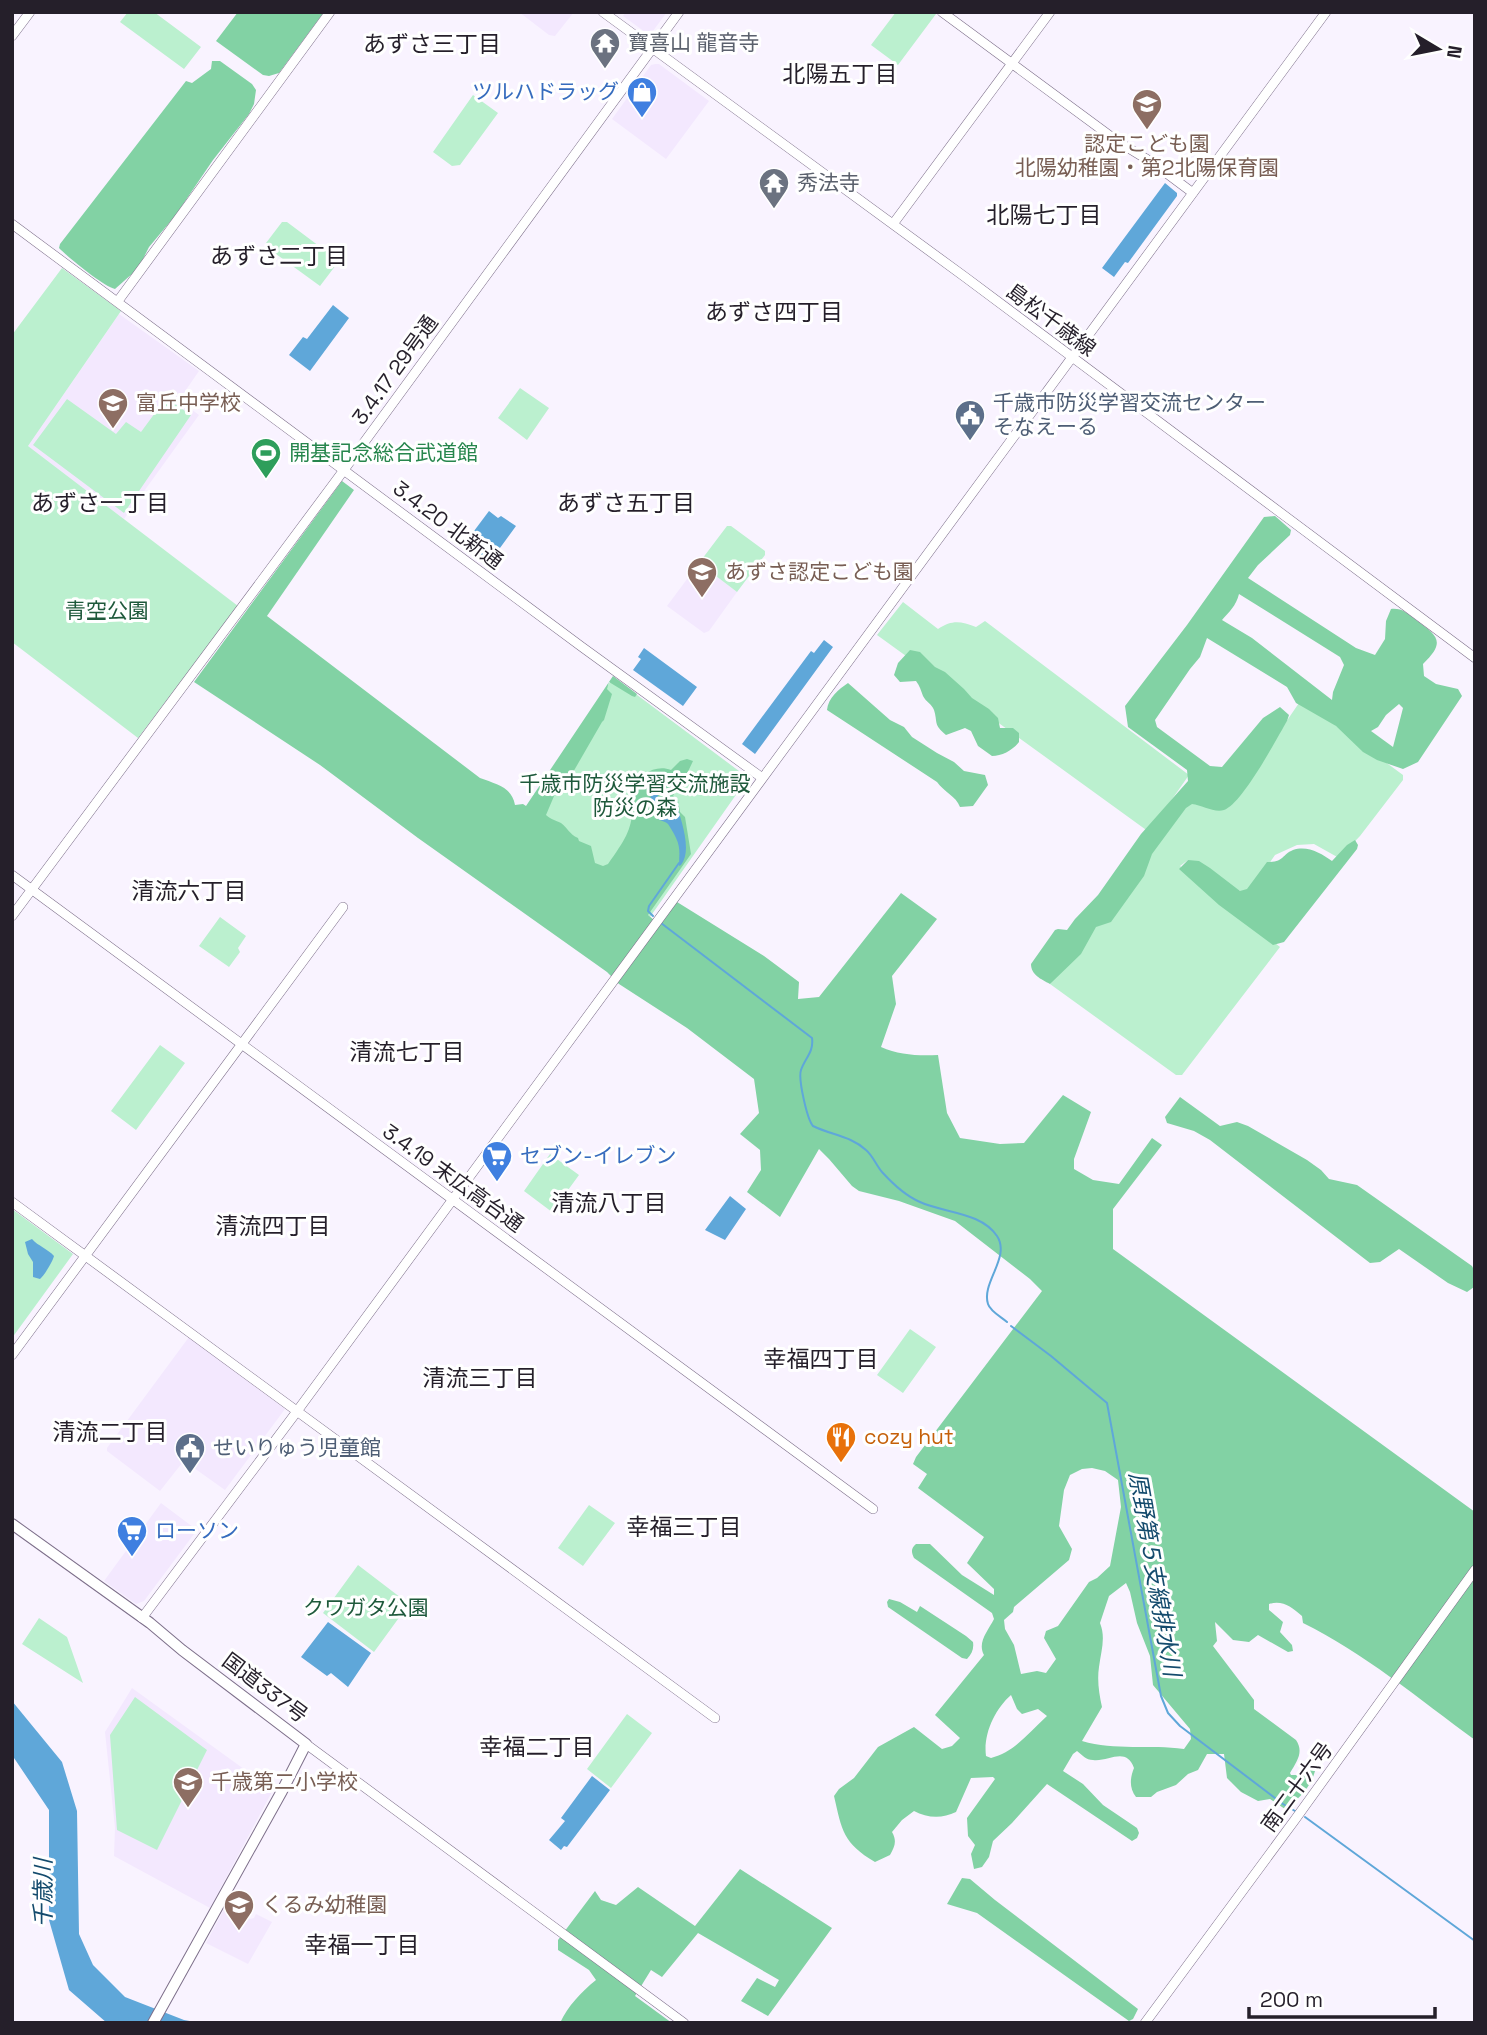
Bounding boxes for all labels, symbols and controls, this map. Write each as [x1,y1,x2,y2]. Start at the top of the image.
north arrow [1403,14,1473,84]
temple icon: 寶喜山 龍音寺 [588,26,622,70]
district label: あずさ三丁目 [363,29,501,59]
place label: 寶喜山 龍音寺 [628,29,759,56]
text: N [1441,43,1468,60]
district label: 北陽五丁目 [783,59,898,89]
shop icon: ツルハドラッグ [625,75,659,119]
place label: ツルハドラッグ [472,78,619,105]
school or university icon: 認定こども園 北陽幼稚園・第2北陽保育園 [1130,87,1164,131]
place label: 認定こども園 北陽幼稚園・第2北陽保育園 [1015,130,1279,181]
temple icon: 秀法寺 [757,166,791,210]
place label: 秀法寺 [797,169,860,196]
district label: 北陽七丁目 [987,200,1102,230]
district label: あずさ二丁目 [210,241,348,271]
street label: 島松千歳線 [1001,277,1101,362]
district label: あずさ四丁目 [705,297,843,327]
street label: 3.4.17 29号通 [346,310,443,430]
school or university icon: 富丘中学校 [96,386,130,430]
place label: 富丘中学校 [136,389,241,416]
place label: 千歳市防災学習交流センター そなえーる [993,389,1266,440]
public building icon: 千歳市防災学習交流センター そなえーる [953,398,987,442]
sports icon: 開基記念総合武道館 [249,436,283,480]
place label: 開基記念総合武道館 [289,439,478,466]
street label: 3.4.20 北新通 [388,474,509,575]
district label: あずさ一丁目 [31,488,169,518]
district label: あずさ五丁目 [557,488,695,518]
school or university icon: あずさ認定こども園 [685,555,719,599]
place label: あずさ認定こども園 [725,558,914,585]
park label: 青空公園 [65,597,149,624]
park label: 千歳市防災学習交流施設 防災の森 [520,770,751,821]
district label: 清流六丁目 [132,876,247,906]
district label: 清流七丁目 [350,1037,465,1067]
street label: 3.4.19 末広高台通 [378,1117,529,1238]
supermarket icon: セブン-イレブン [480,1139,514,1183]
place label: セブン-イレブン [520,1142,677,1169]
district label: 清流八丁目 [552,1188,667,1218]
district label: 清流四丁目 [216,1211,331,1241]
district label: 幸福四丁目 [764,1344,879,1374]
district label: 清流三丁目 [423,1363,538,1393]
district label: 清流二丁目 [53,1417,168,1447]
restaurant icon: cozy hut [824,1420,858,1464]
place label: cozy hut [864,1423,954,1450]
public building icon: せいりゅう児童館 [173,1431,207,1475]
place label: せいりゅう児童館 [213,1434,381,1461]
water label: 原野第５支線排水川 [1122,1469,1188,1681]
district label: 幸福三丁目 [627,1512,742,1542]
supermarket icon: ローソン [115,1514,149,1558]
place label: ローソン [155,1517,239,1544]
park label: クワガタ公園 [303,1594,429,1621]
street label: 国道337号 [217,1647,313,1729]
district label: 幸福二丁目 [480,1732,595,1762]
street label: 南二十六号 [1255,1736,1338,1837]
school or university icon: 千歳第二小学校 [171,1765,205,1809]
place label: 千歳第二小学校 [211,1768,358,1795]
water label: 千歳川 [28,1856,58,1928]
school or university icon: くるみ幼稚園 [222,1888,256,1932]
place label: くるみ幼稚園 [262,1891,388,1918]
district label: 幸福一丁目 [305,1930,420,1960]
scale bar [1249,1976,1434,2020]
text: 200 m [1260,1986,1323,2013]

